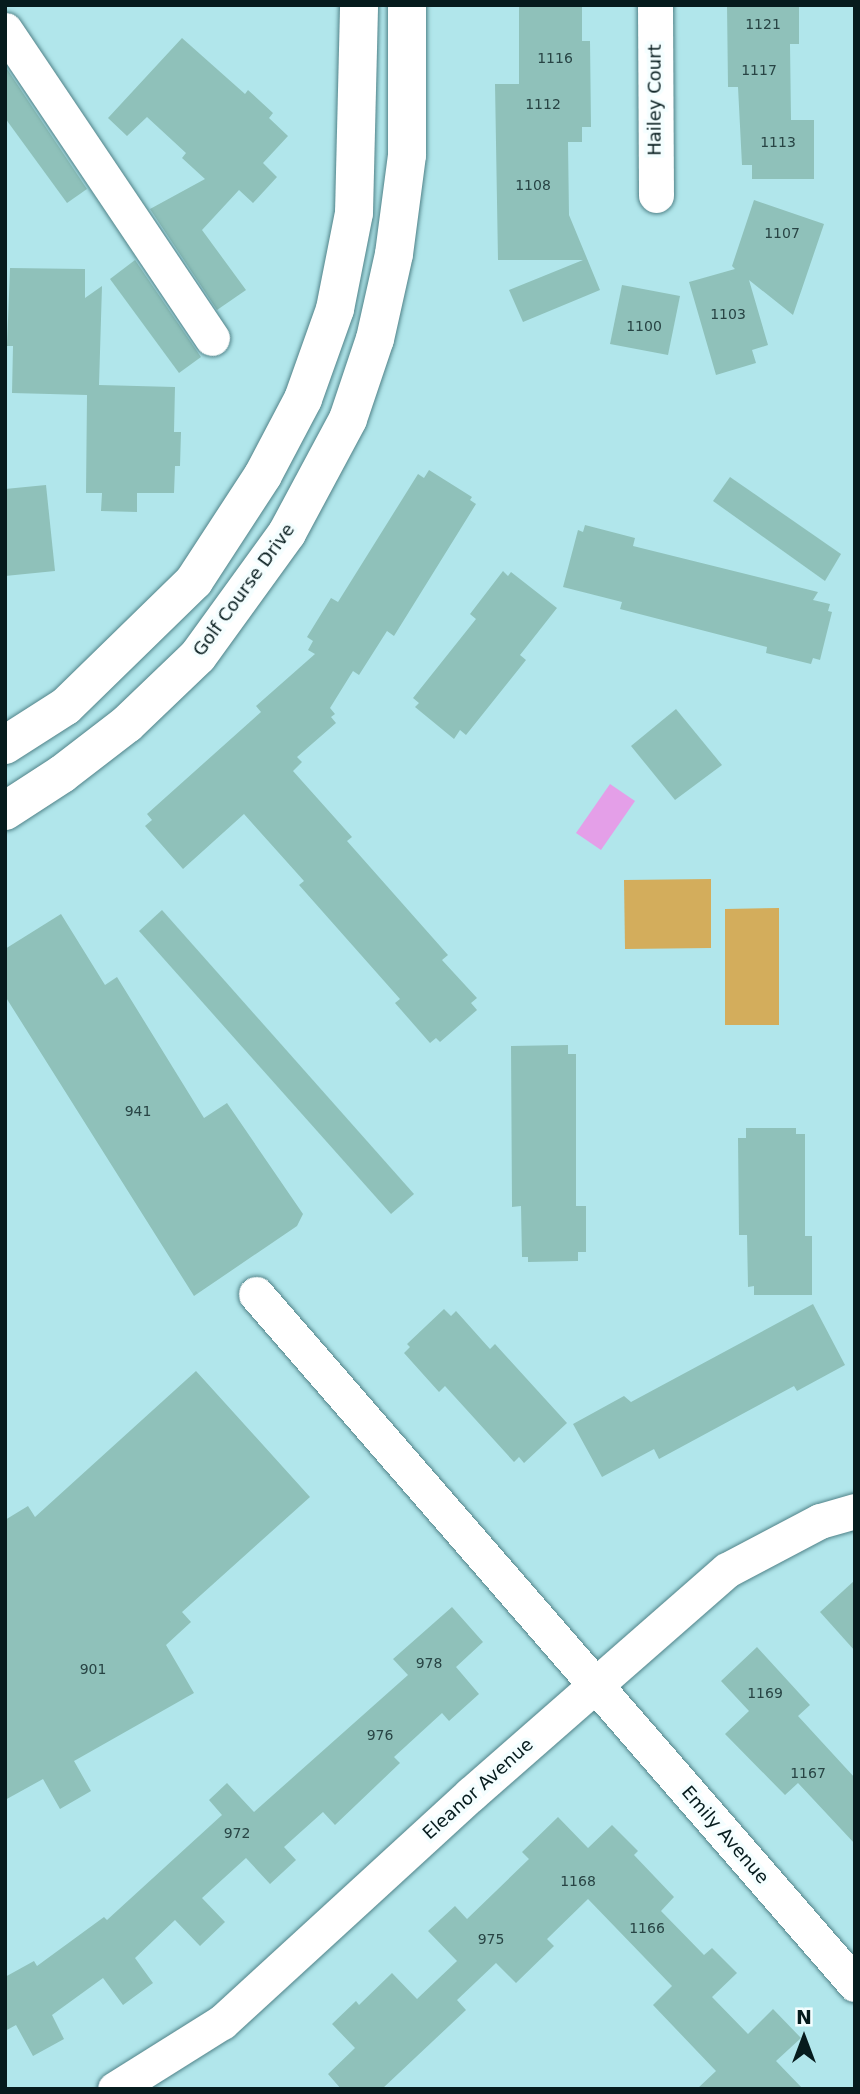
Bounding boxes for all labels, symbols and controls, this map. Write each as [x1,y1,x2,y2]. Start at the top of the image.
house number: 1121 [745,16,781,32]
street label: Hailey Court [644,44,666,156]
house number: 1116 [537,50,573,66]
house number: 1117 [741,62,777,78]
house number: 1112 [525,96,561,112]
house number: 1113 [760,134,796,150]
house number: 1108 [515,177,551,193]
house number: 1107 [764,225,800,241]
house number: 1103 [710,306,746,322]
house number: 1100 [626,318,662,334]
street label: Golf Course Drive [189,520,299,660]
house number: 941 [125,1103,151,1119]
house number: 978 [416,1655,442,1671]
house number: 901 [80,1661,106,1677]
house number: 1169 [747,1685,783,1701]
house number: 976 [367,1727,393,1743]
street label: Eleanor Avenue [418,1734,538,1844]
house number: 1167 [790,1765,826,1781]
street label: Emily Avenue [677,1782,773,1888]
house number: 972 [224,1825,250,1841]
house number: 1168 [560,1873,596,1889]
house number: 1166 [629,1920,665,1936]
house number: 975 [478,1931,504,1947]
north arrow [769,2003,839,2073]
text: N [796,2006,812,2028]

